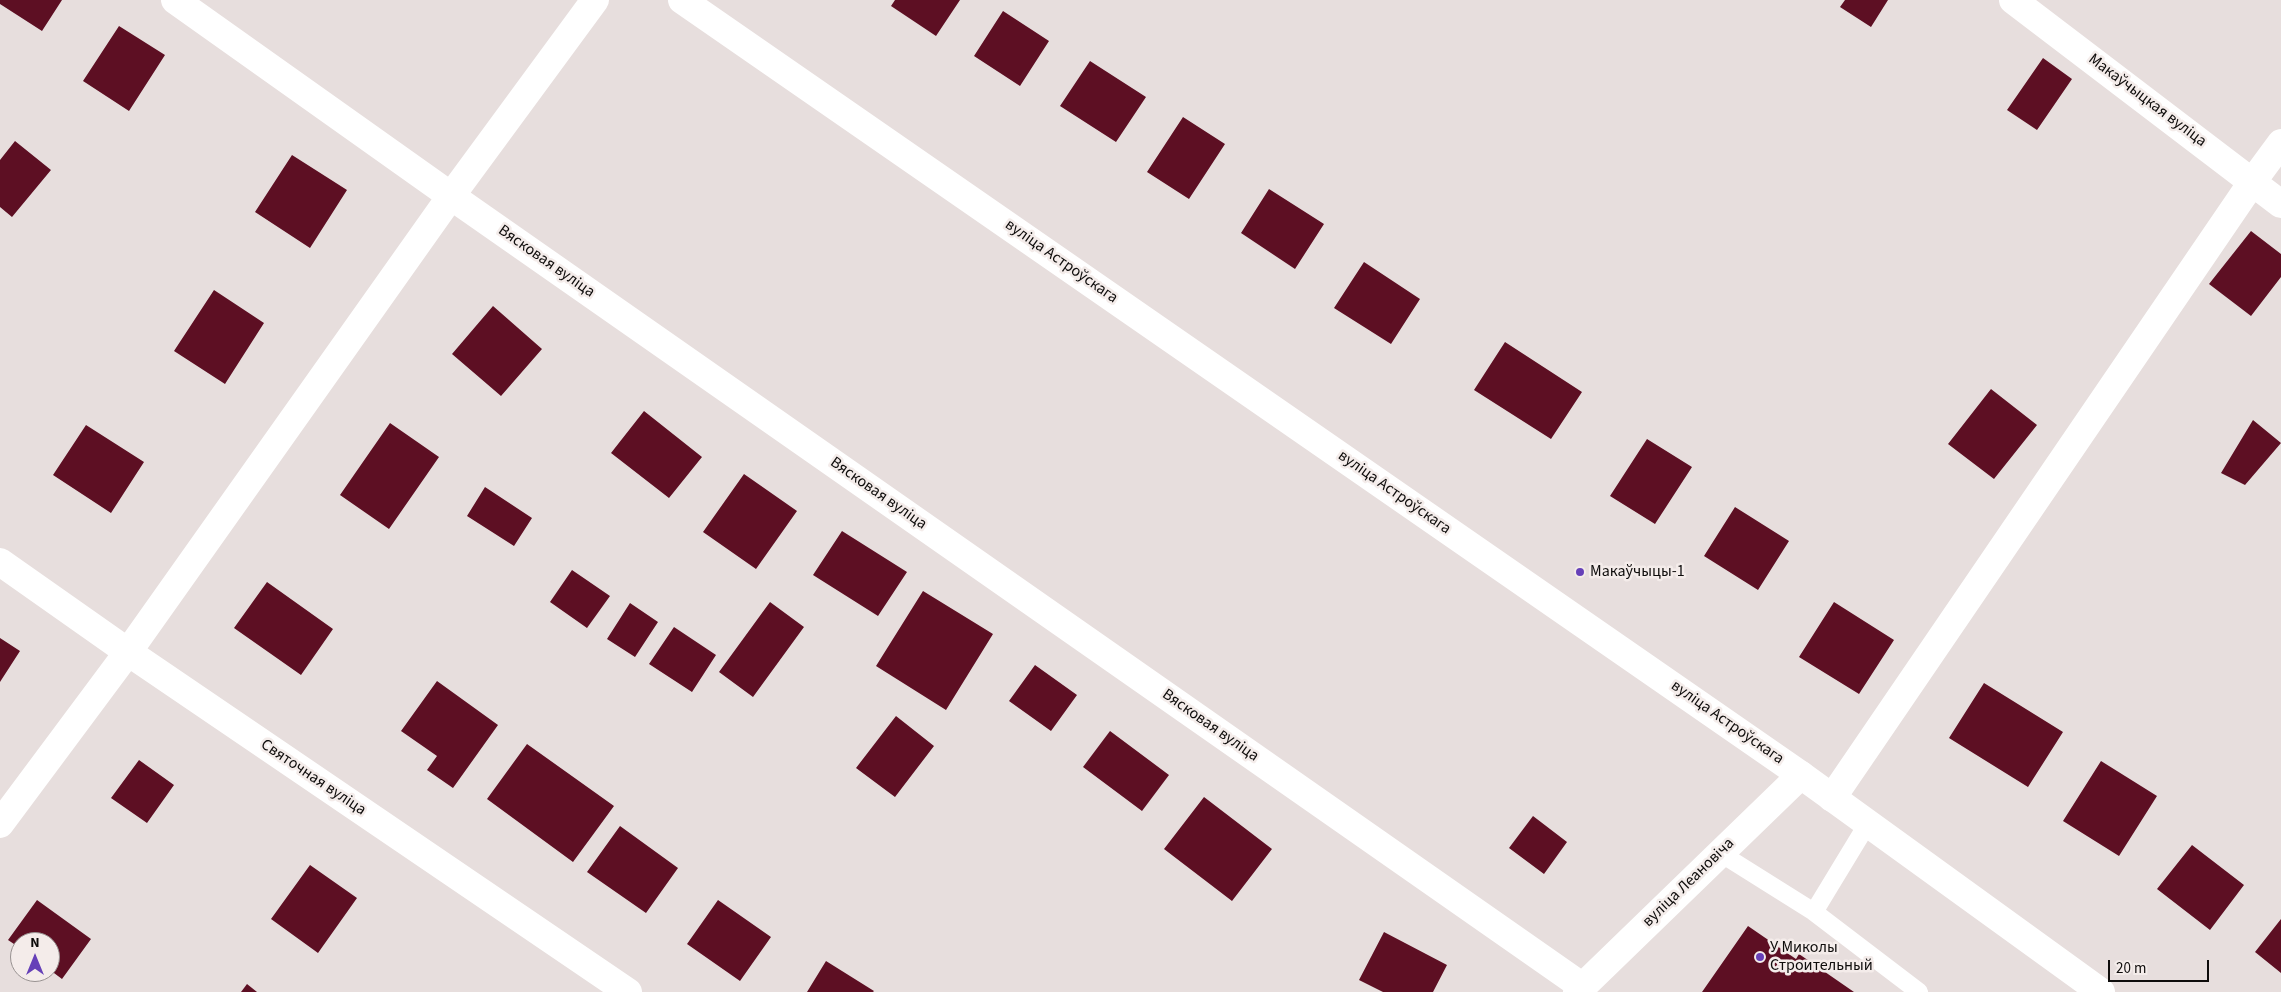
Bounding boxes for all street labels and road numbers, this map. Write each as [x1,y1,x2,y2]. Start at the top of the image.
street label: Макаўчыцкая вуліца [2084,50,2210,152]
street label: вуліца Астроўскага [1001,216,1121,308]
street label: Вясковая вуліца [494,222,598,302]
street label: вуліца Астроўскага [1334,447,1454,539]
street label: Вясковая вуліца [826,454,930,534]
street label: вуліца Астроўскага [1667,677,1787,769]
street label: Вясковая вуліца [1158,686,1262,766]
street label: Святочная вуліца [257,736,369,820]
street label: вуліца Леановіча [1639,834,1739,932]

